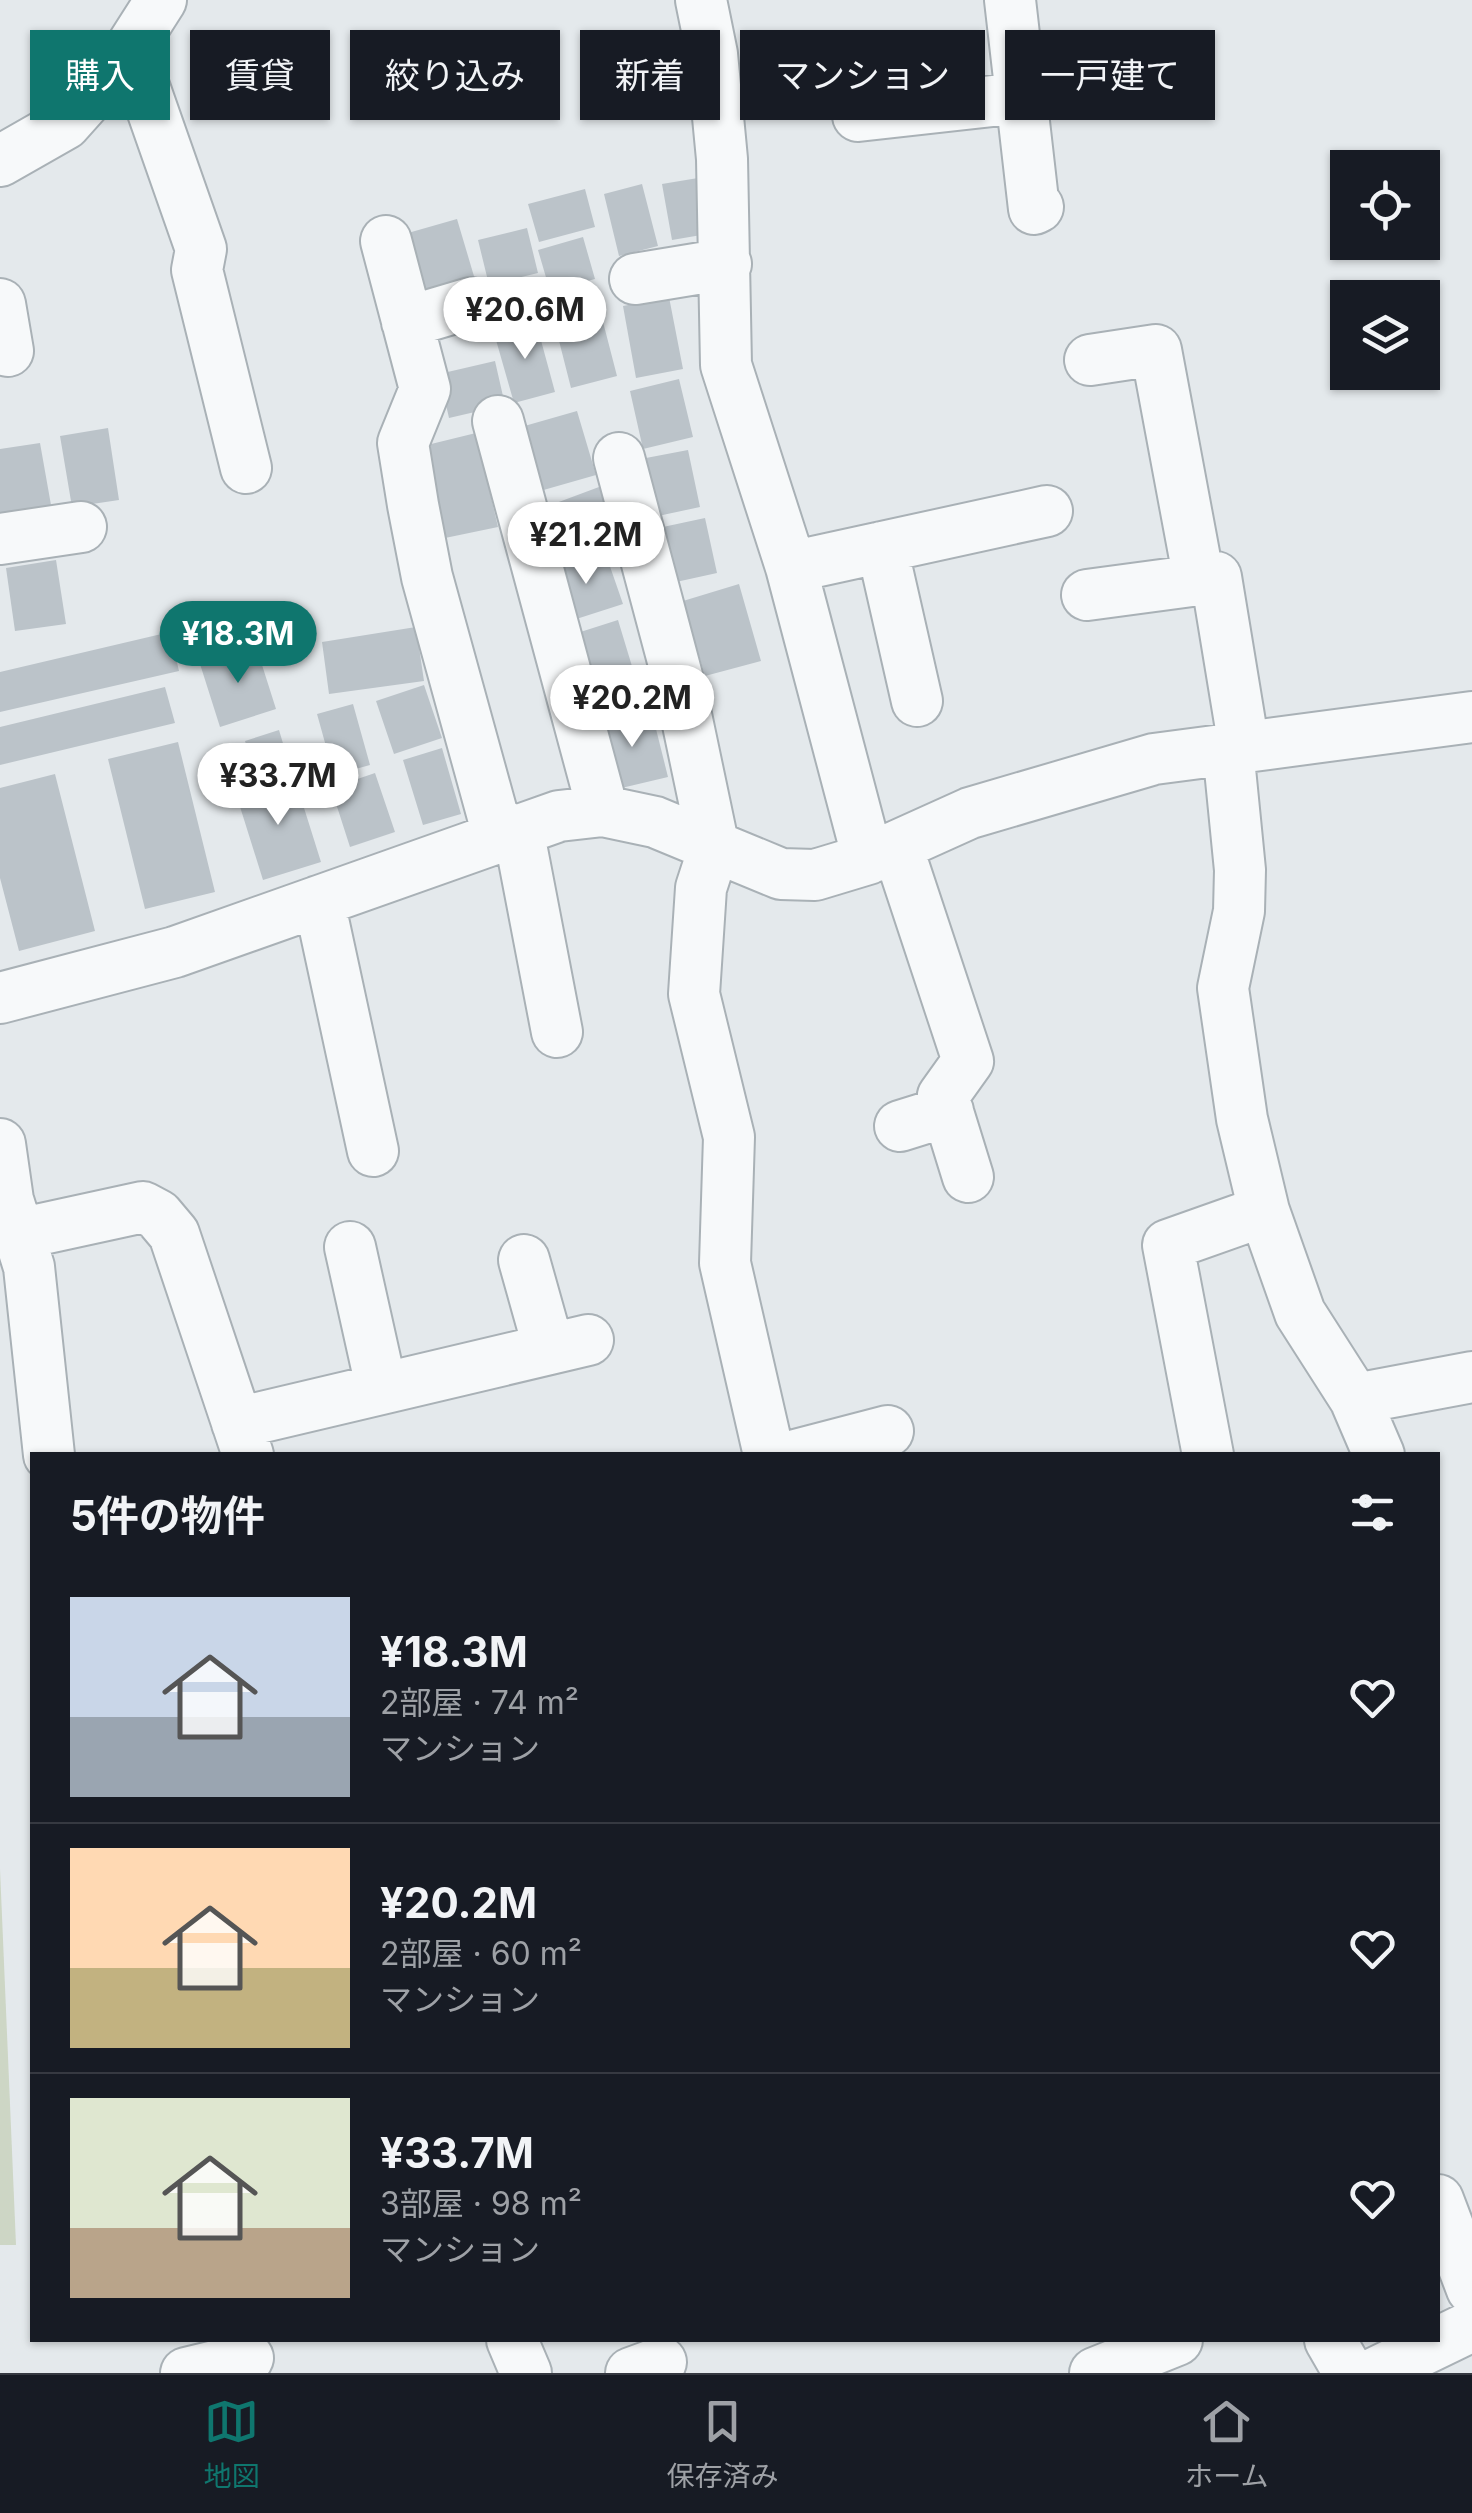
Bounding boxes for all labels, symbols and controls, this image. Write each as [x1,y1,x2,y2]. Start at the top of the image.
chip: 購入 [30,30,170,120]
chip: 賃貸 [190,30,330,120]
chip: 絞り込み [350,30,560,120]
chip: 新着 [580,30,720,120]
chip: マンション [740,30,985,120]
chip: 一戸建て [1005,30,1215,120]
map controls [1330,150,1440,390]
button: locate [1330,150,1440,260]
pin: ¥20.6M [444,277,606,362]
button: layers [1330,280,1440,390]
text: ¥20.6M [465,290,585,329]
pin: ¥21.2M [505,502,667,587]
text: ¥21.2M [530,515,642,554]
pin: ¥18.3M [157,601,319,686]
text: ¥18.3M [182,614,294,653]
pin: ¥20.2M [551,665,713,750]
text: ¥20.2M [572,678,692,717]
pin: ¥33.7M [197,743,359,828]
text: ¥33.7M [219,756,337,795]
icon: filters [1345,1485,1400,1540]
text: 5件の物件 [70,1490,265,1541]
text: ¥18.3M [380,1626,528,1677]
icon: home [150,1637,270,1757]
icon: heart [1345,1670,1400,1725]
text: 2部屋 · 74 m² [380,1683,579,1722]
text: マンション [380,1729,540,1768]
text: ¥20.2M [380,1877,537,1928]
icon: home [150,1888,270,2008]
icon: heart [1345,1921,1400,1976]
text: 2部屋 · 60 m² [380,1934,582,1973]
text: マンション [380,1980,540,2019]
text: ¥33.7M [380,2127,534,2178]
icon: home [150,2138,270,2258]
icon: heart [1345,2171,1400,2226]
text: 3部屋 · 98 m² [380,2184,582,2223]
text: マンション [380,2230,540,2269]
tab: 地図 [203,2394,259,2494]
tab: 保存済み [666,2394,778,2494]
tab: ホーム [1185,2394,1269,2494]

